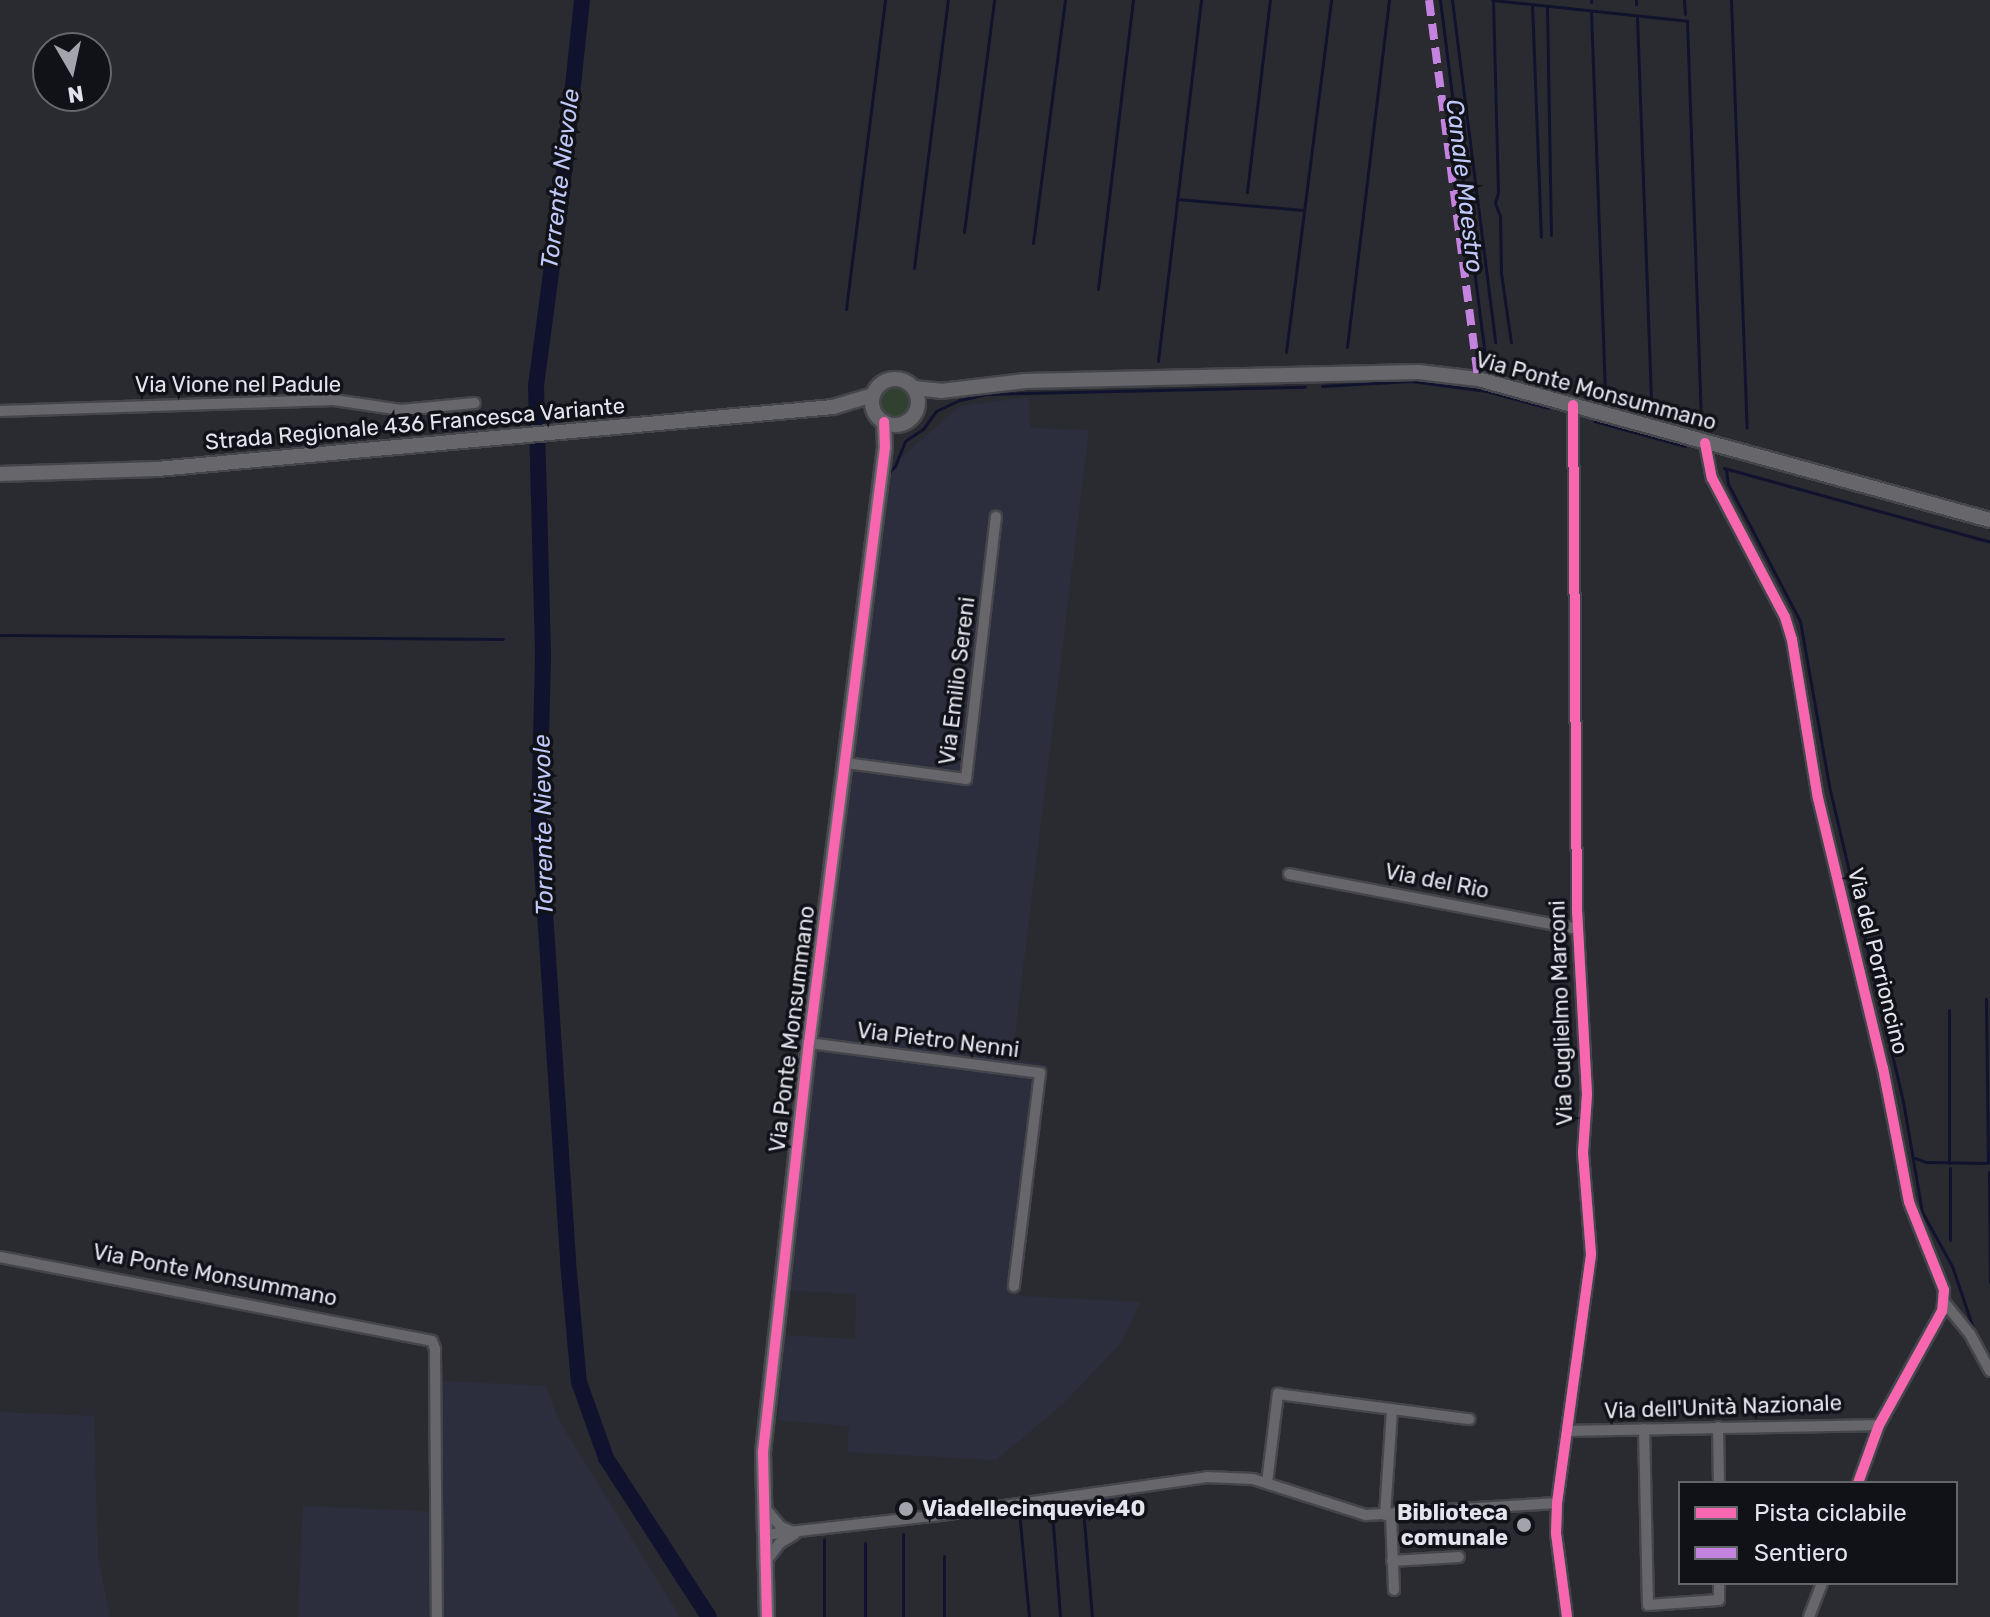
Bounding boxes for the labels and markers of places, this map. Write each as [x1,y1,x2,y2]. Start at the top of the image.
place label: Viadellecinquevie40 [922,1496,1145,1522]
place label: Biblioteca comunale [1397,1499,1508,1550]
marker: Viadellecinquevie40 [897,1500,915,1518]
marker: Biblioteca comunale [1515,1516,1533,1534]

